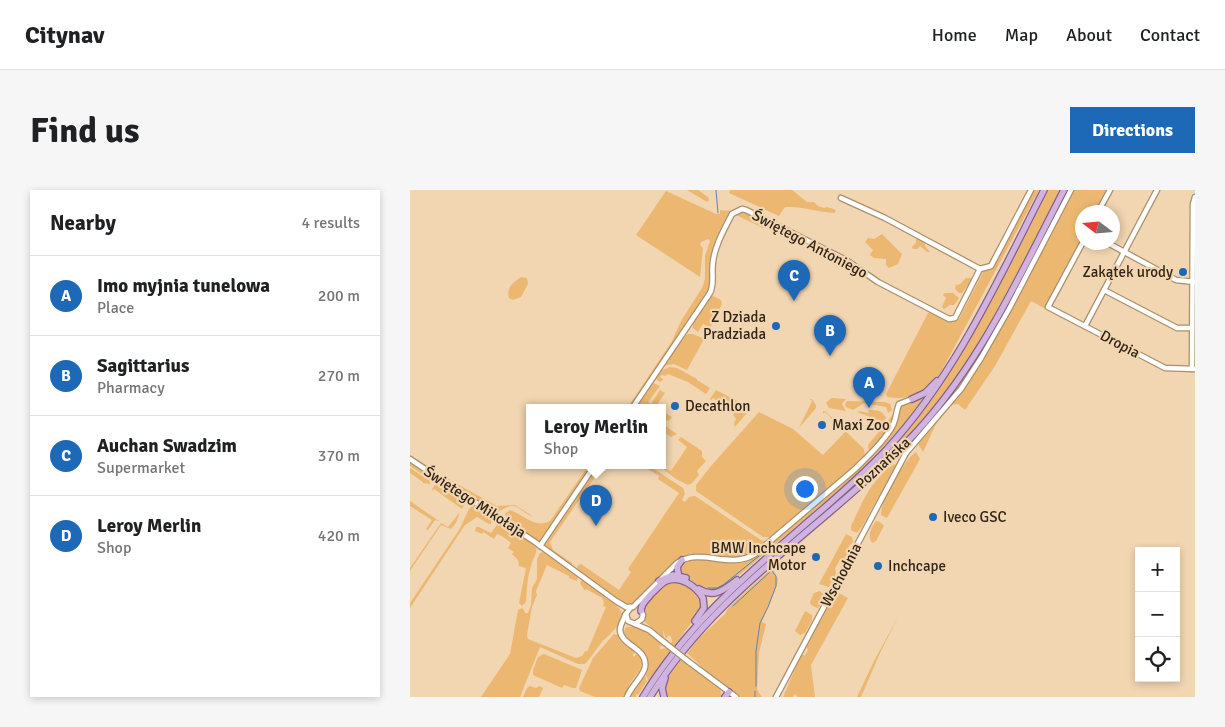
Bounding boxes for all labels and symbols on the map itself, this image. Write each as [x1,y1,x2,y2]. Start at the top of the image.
street label: Świętego Antoniego [749,205,871,282]
north arrow [1075,205,1120,250]
pin: C [778,260,810,301]
place label: Zakątek urody [1083,263,1173,281]
marker: Zakątek urody [1177,266,1189,278]
place label: Z Dziada Pradziada [703,308,766,343]
pin: B [814,315,846,356]
marker: Z Dziada Pradziada [770,320,782,332]
street label: Dropia [1097,326,1143,362]
pin: A [853,367,885,408]
place label: Decathlon [685,397,750,415]
marker: Decathlon [669,400,681,412]
place label: Maxi Zoo [832,416,890,434]
marker: Maxi Zoo [816,419,828,431]
street label: Poznańska [852,433,914,493]
street label: Świętego Mikołaja [421,461,530,542]
your location [792,476,818,502]
pin: D [580,485,612,526]
place label: Iveco GSC [943,508,1007,526]
marker: Iveco GSC [927,511,939,523]
place label: BMW Inchcape Motor [711,539,806,574]
street label: Wschodnia [817,540,865,610]
marker: BMW Inchcape Motor [810,551,822,563]
place label: Inchcape [888,557,946,575]
marker: Inchcape [872,560,884,572]

